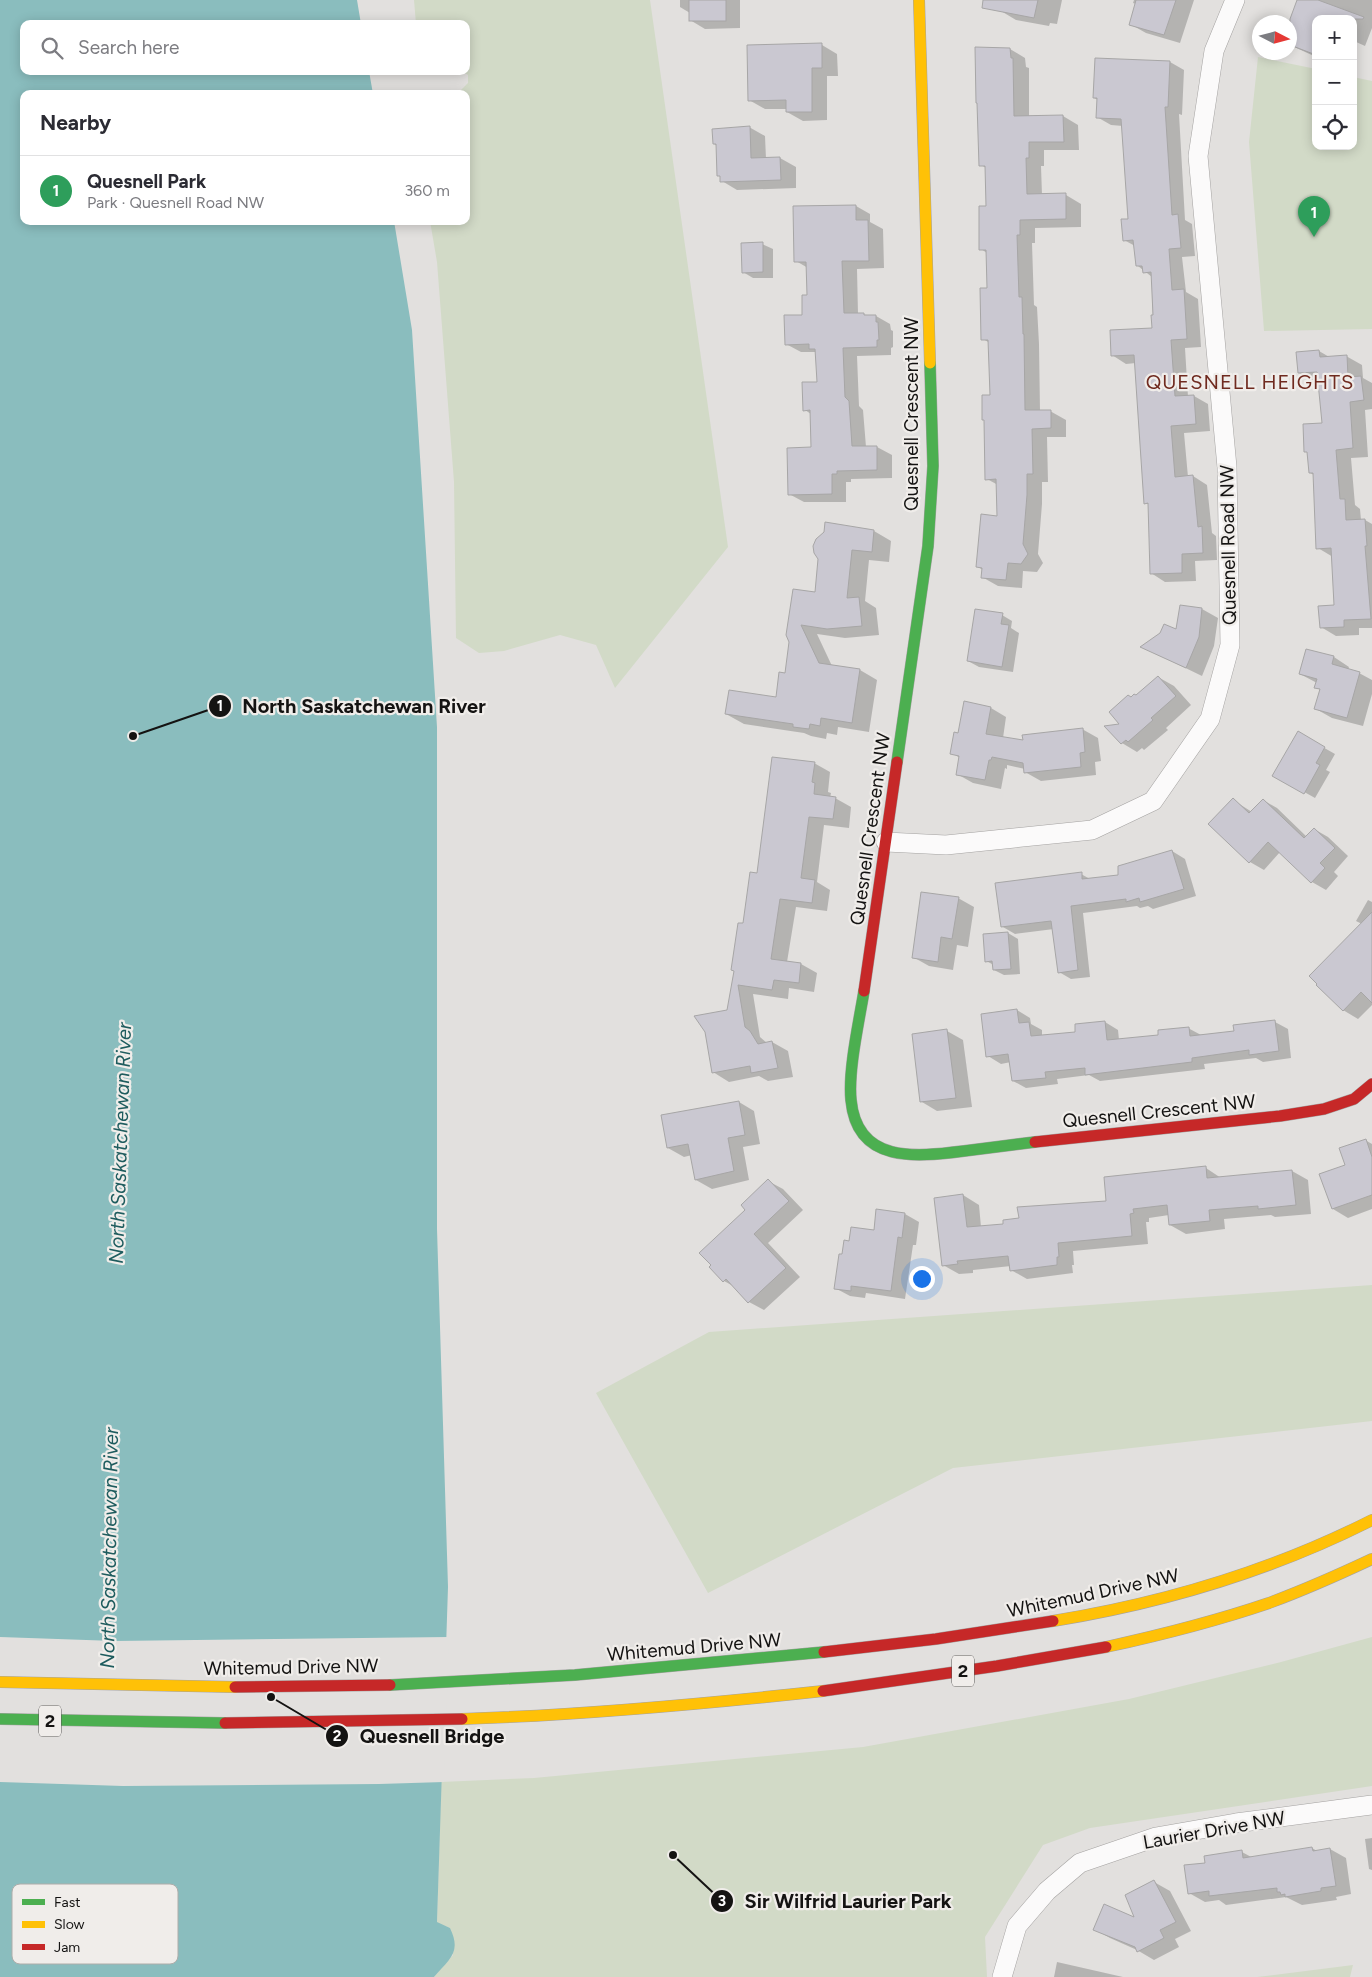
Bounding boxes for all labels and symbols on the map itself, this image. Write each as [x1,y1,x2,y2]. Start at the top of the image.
north arrow [1252,15,1297,60]
pin: 1 [1298,196,1330,237]
street label: Quesnell Crescent NW [900,316,923,511]
district label: QUESNELL HEIGHTS [1146,370,1354,394]
street label: Quesnell Road NW [1215,464,1241,625]
callout: North Saskatchewan River [208,689,496,724]
text: North Saskatchewan River [242,694,486,718]
text: 1 [217,697,223,715]
street label: Quesnell Crescent NW [845,731,895,927]
water label: North Saskatchewan River [104,1021,136,1264]
street label: Quesnell Crescent NW [1061,1089,1257,1133]
your location [909,1266,935,1292]
water label: North Saskatchewan River [95,1426,123,1669]
street label: Whitemud Drive NW [1005,1563,1182,1622]
street label: Whitemud Drive NW [606,1628,783,1666]
street label: Whitemud Drive NW [203,1654,379,1680]
road number: 2 [952,1655,974,1686]
road number: 2 [39,1705,61,1736]
callout: Quesnell Bridge [325,1719,514,1754]
text: Quesnell Bridge [360,1724,504,1748]
text: 2 [333,1727,342,1745]
street label: Laurier Drive NW [1141,1806,1288,1854]
legend [12,1884,178,1964]
callout: Sir Wilfrid Laurier Park [710,1884,961,1919]
text: Sir Wilfrid Laurier Park [745,1889,952,1913]
text: 3 [718,1892,726,1910]
text: Fast [54,1894,80,1911]
text: Slow [54,1916,85,1933]
text: Jam [54,1939,80,1956]

